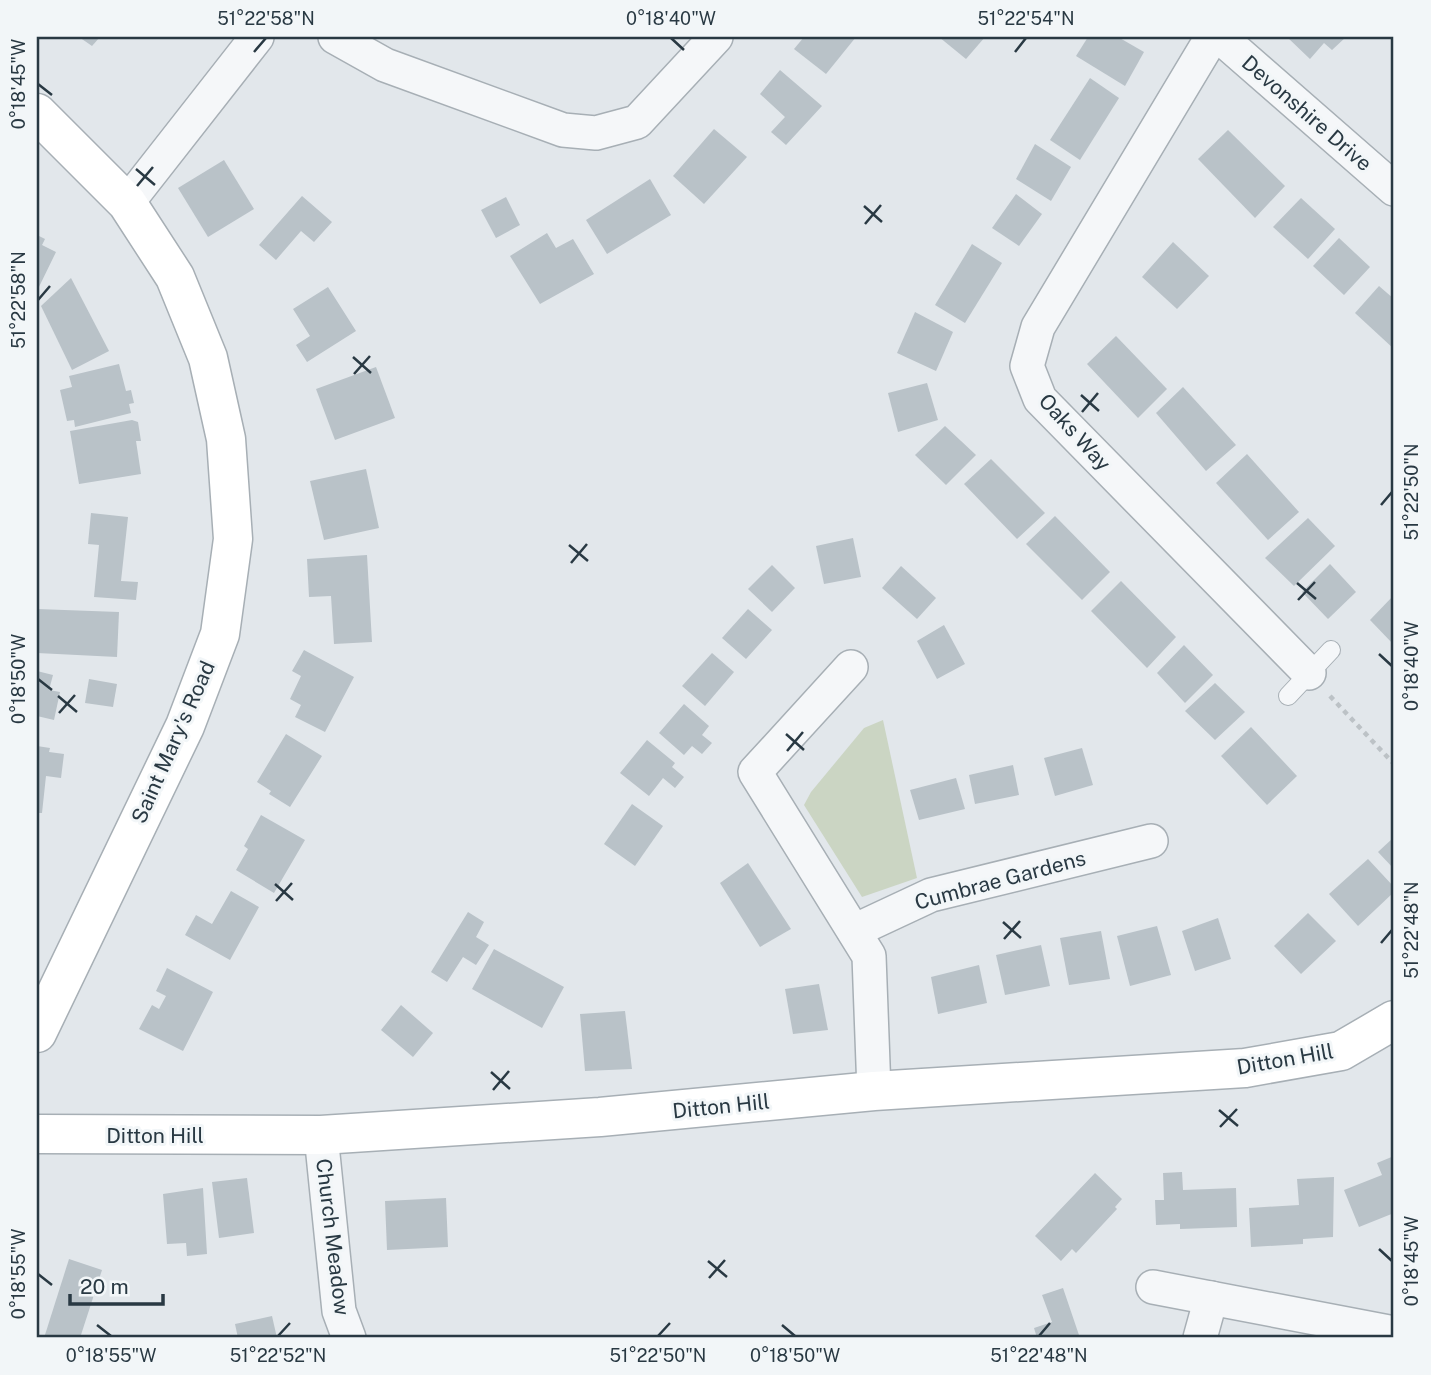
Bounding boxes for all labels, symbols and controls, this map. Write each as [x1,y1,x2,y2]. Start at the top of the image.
text: 51°22'58"N [217,8,315,29]
text: 0°18'40"W [626,8,716,29]
text: 51°22'54"N [977,8,1075,29]
text: 0°18'45"W [8,39,29,129]
street label: Devonshire Drive [1237,50,1377,176]
text: 51°22'58"N [8,251,29,349]
street label: Oaks Way [1034,388,1116,476]
text: 51°22'50"N [1401,444,1422,540]
text: 0°18'40"W [1401,621,1422,711]
text: 0°18'50"W [8,634,29,724]
street label: Saint Mary's Road [126,657,220,827]
street label: Cumbrae Gardens [912,845,1088,915]
text: 51°22'48"N [1401,881,1422,979]
street label: Ditton Hill [1235,1038,1335,1080]
street label: Ditton Hill [671,1088,771,1124]
street label: Ditton Hill [106,1123,204,1148]
street label: Church Meadow [311,1157,355,1317]
text: 0°18'45"W [1401,1216,1422,1306]
text: 0°18'55"W [8,1229,29,1319]
scale bar [70,1263,163,1307]
text: 20 m [80,1274,129,1299]
text: 0°18'55"W [66,1345,156,1366]
text: 51°22'52"N [230,1345,326,1366]
text: 51°22'50"N [610,1345,706,1366]
text: 0°18'50"W [750,1345,840,1366]
text: 51°22'48"N [990,1345,1088,1366]

